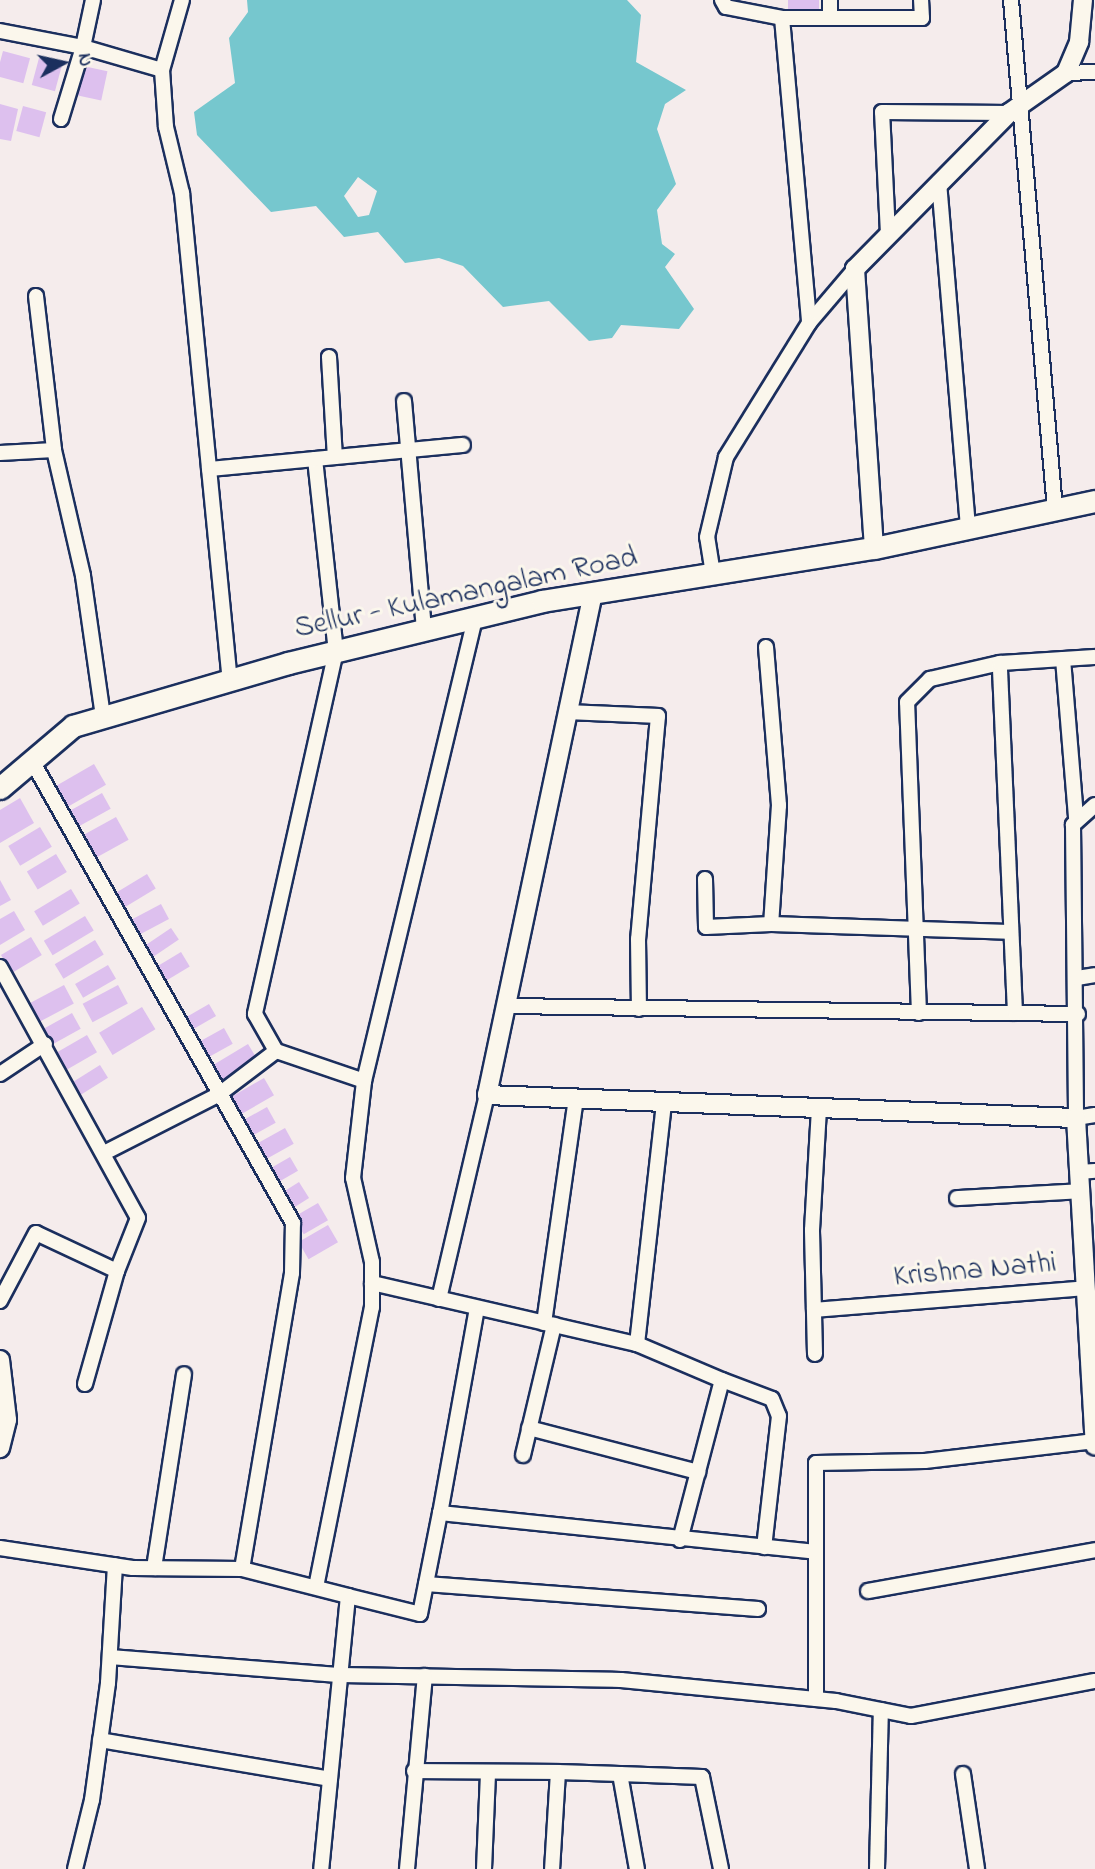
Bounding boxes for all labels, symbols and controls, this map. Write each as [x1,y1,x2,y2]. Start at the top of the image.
north arrow [28,28,98,98]
text: N [70,52,99,68]
street label: Sellur - Kulamangalam Road [291,540,641,648]
street label: Krishna Nathi [892,1246,1058,1296]

